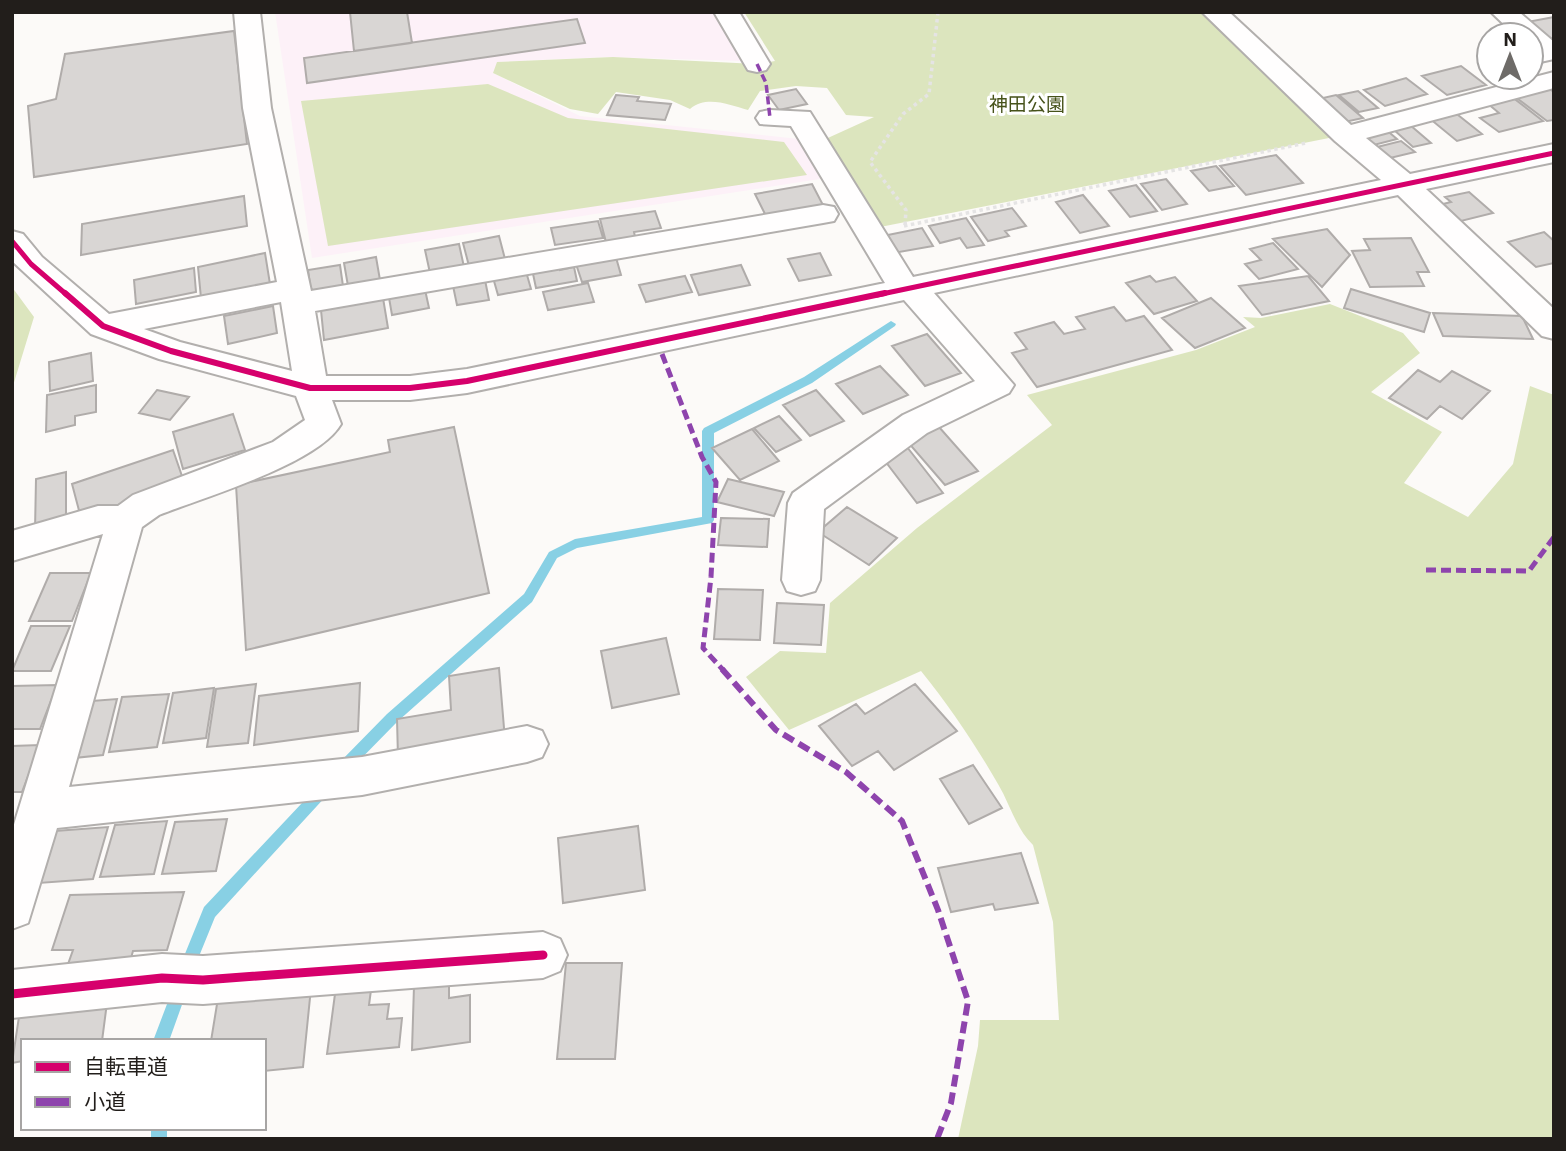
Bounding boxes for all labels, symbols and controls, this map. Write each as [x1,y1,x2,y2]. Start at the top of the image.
north arrow [1475,21,1545,91]
text: N [1503,27,1517,51]
park label: 神田公園 [989,92,1065,116]
legend [21,1039,266,1130]
text: 自転車道 [84,1052,168,1080]
text: 小道 [84,1087,126,1115]

